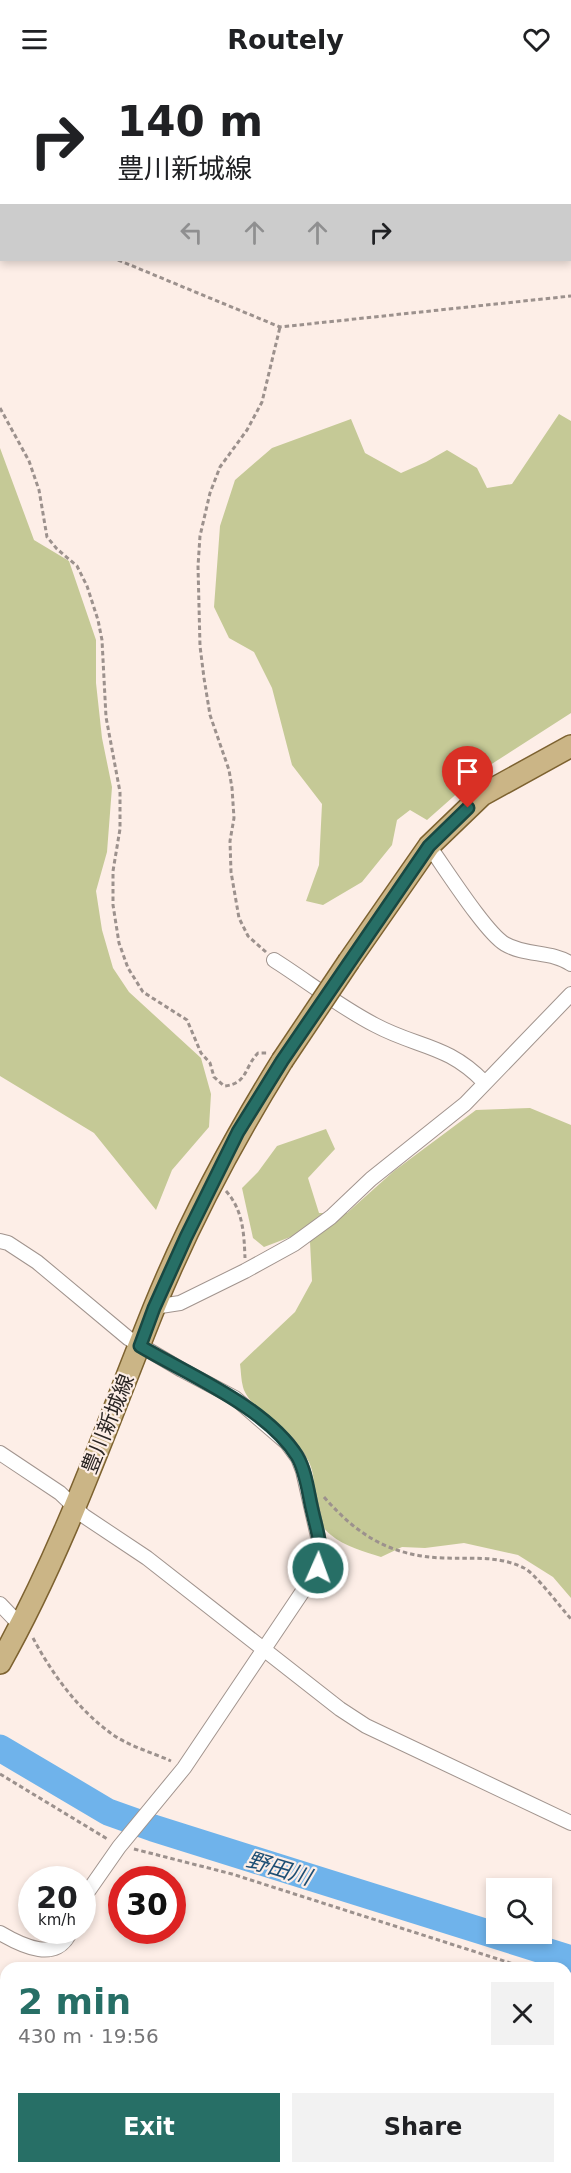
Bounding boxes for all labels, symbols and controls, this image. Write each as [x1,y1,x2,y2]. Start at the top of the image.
icon: menu [18,23,51,56]
icon: heart [520,23,553,56]
text: Routely [227,24,344,55]
text: 140 m [117,97,263,146]
icon: right [18,102,96,180]
text: 豊川新城線 [117,153,252,184]
icon: left [175,216,208,249]
icon: ahead [238,216,271,249]
icon: ahead [301,216,334,249]
icon: right [364,216,397,249]
pin [442,746,493,808]
icon: arrive [451,755,484,788]
street label: 豊川新城線 [77,1371,139,1477]
position arrow [286,1536,350,1600]
water label: 野田川 [244,1847,316,1891]
speed limit sign: 30 [108,1866,186,1944]
map controls [486,1878,552,1944]
button: search [486,1878,552,1944]
text: 20 [36,1880,78,1915]
text: km/h [38,1911,76,1929]
text: 2 min [18,1981,131,2022]
button: close [491,1982,554,2045]
text: 430 m · 19:56 [18,2024,159,2048]
button: Exit [18,2093,280,2162]
button: Share [292,2093,554,2162]

